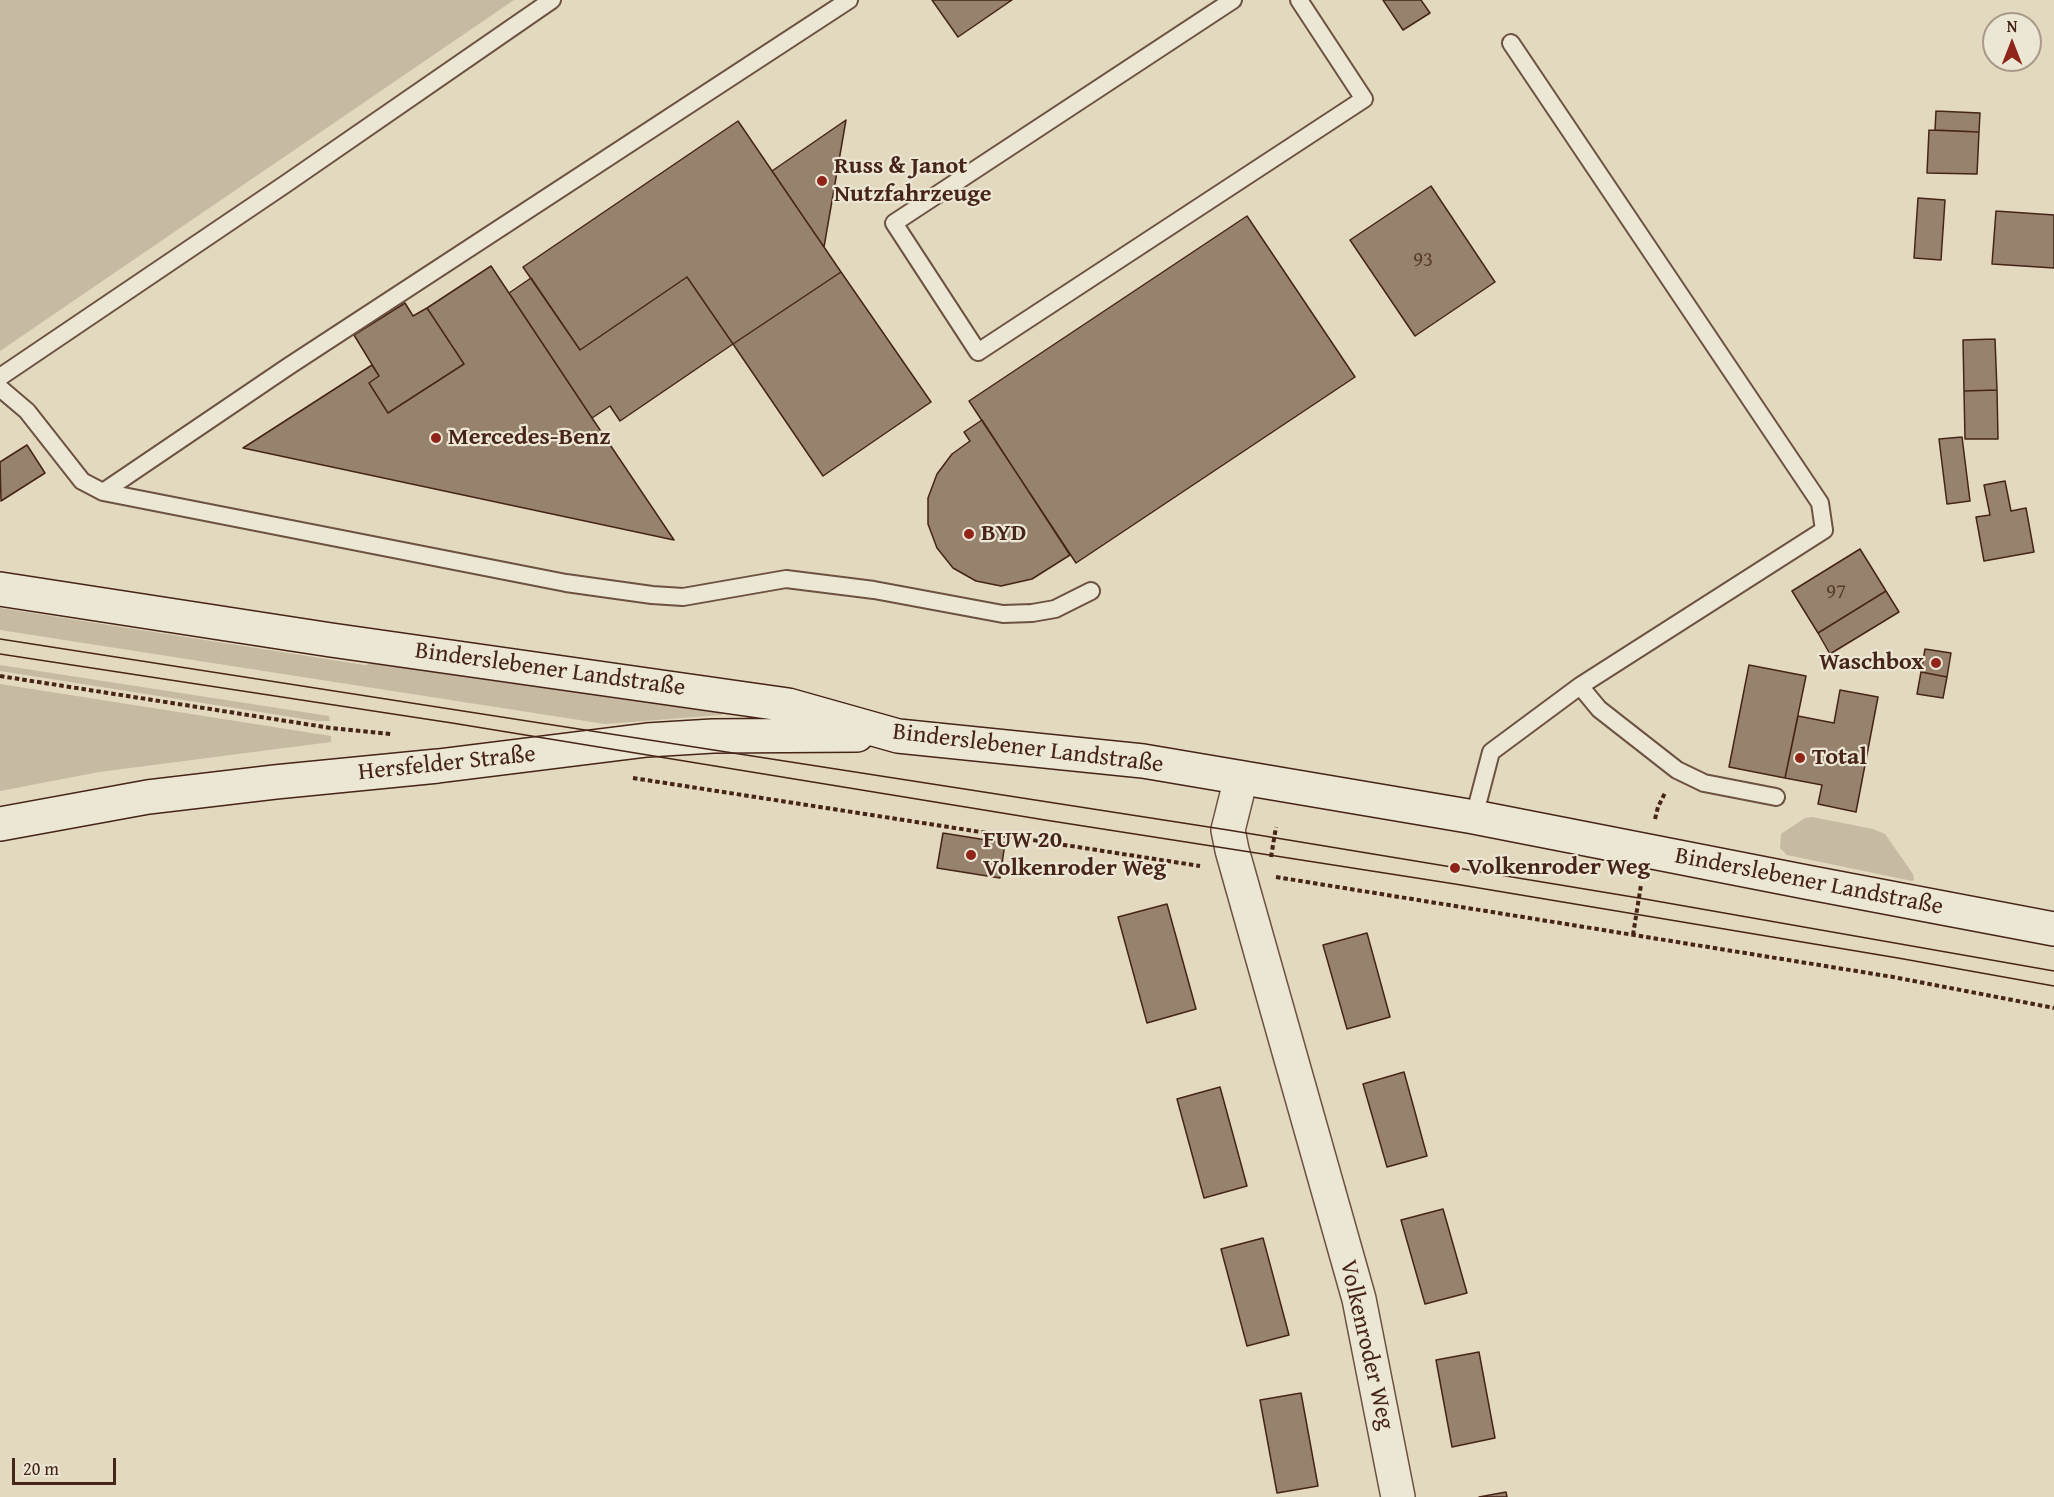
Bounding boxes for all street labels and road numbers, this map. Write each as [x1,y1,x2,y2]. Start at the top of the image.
street label: Binderslebener Landstraße [413,637,687,703]
street label: Binderslebener Landstraße [891,718,1165,780]
street label: Hersfelder Straße [357,740,537,788]
street label: Binderslebener Landstraße [1672,842,1946,922]
street label: Volkenroder Weg [1332,1257,1400,1433]

